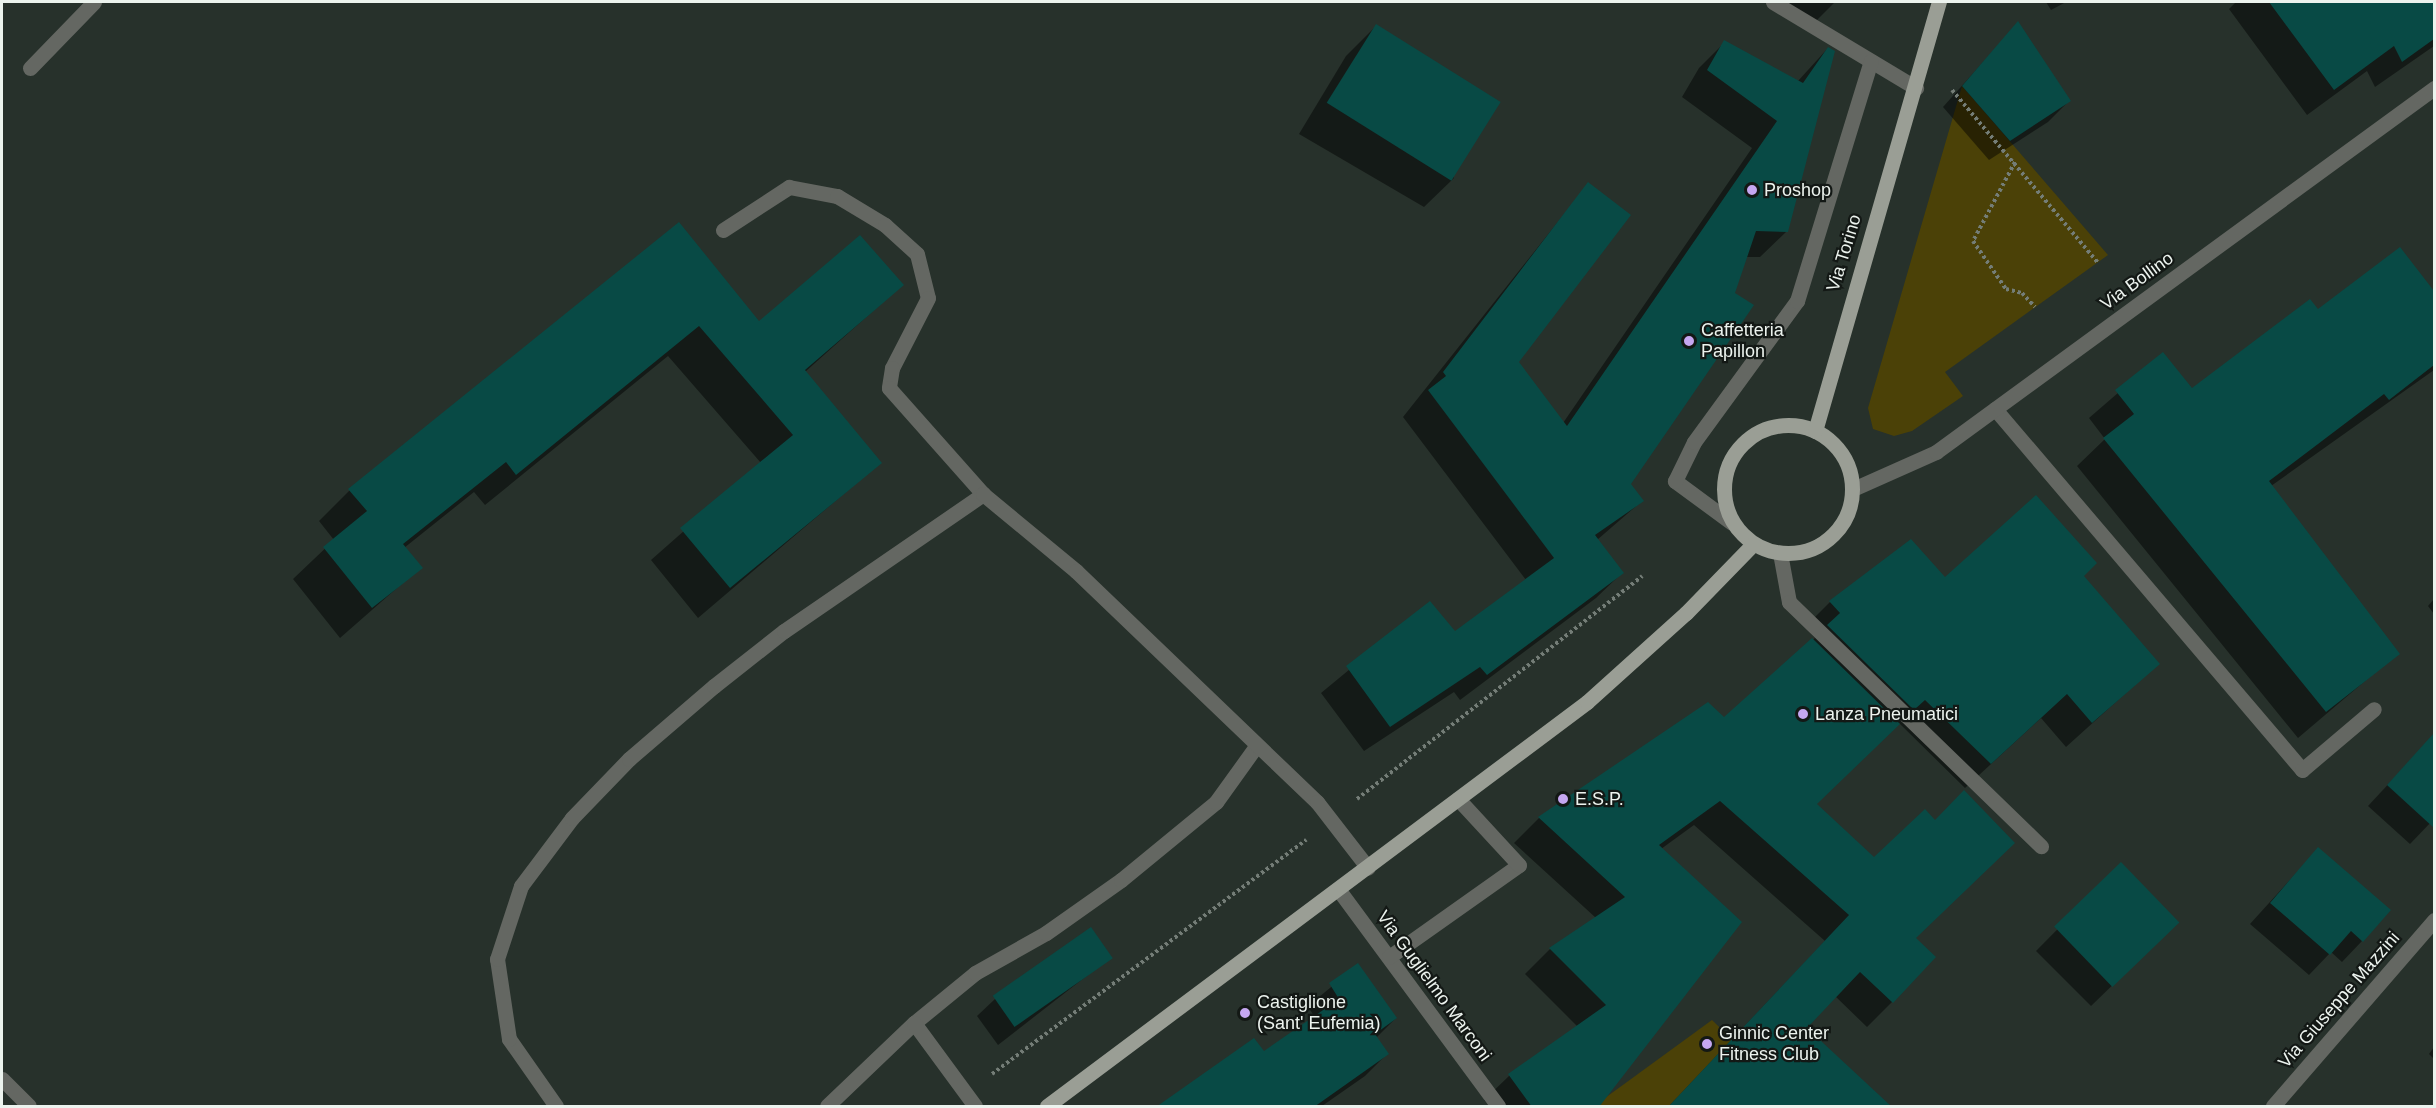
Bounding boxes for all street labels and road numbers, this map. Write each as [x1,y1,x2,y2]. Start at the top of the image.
street label: Via Torino [1822,212,1866,294]
street label: Via Bollino [2096,247,2178,315]
street label: Via Guglielmo Marconi [1372,907,1496,1065]
street label: Via Giuseppe Mazzini [2274,927,2404,1073]

